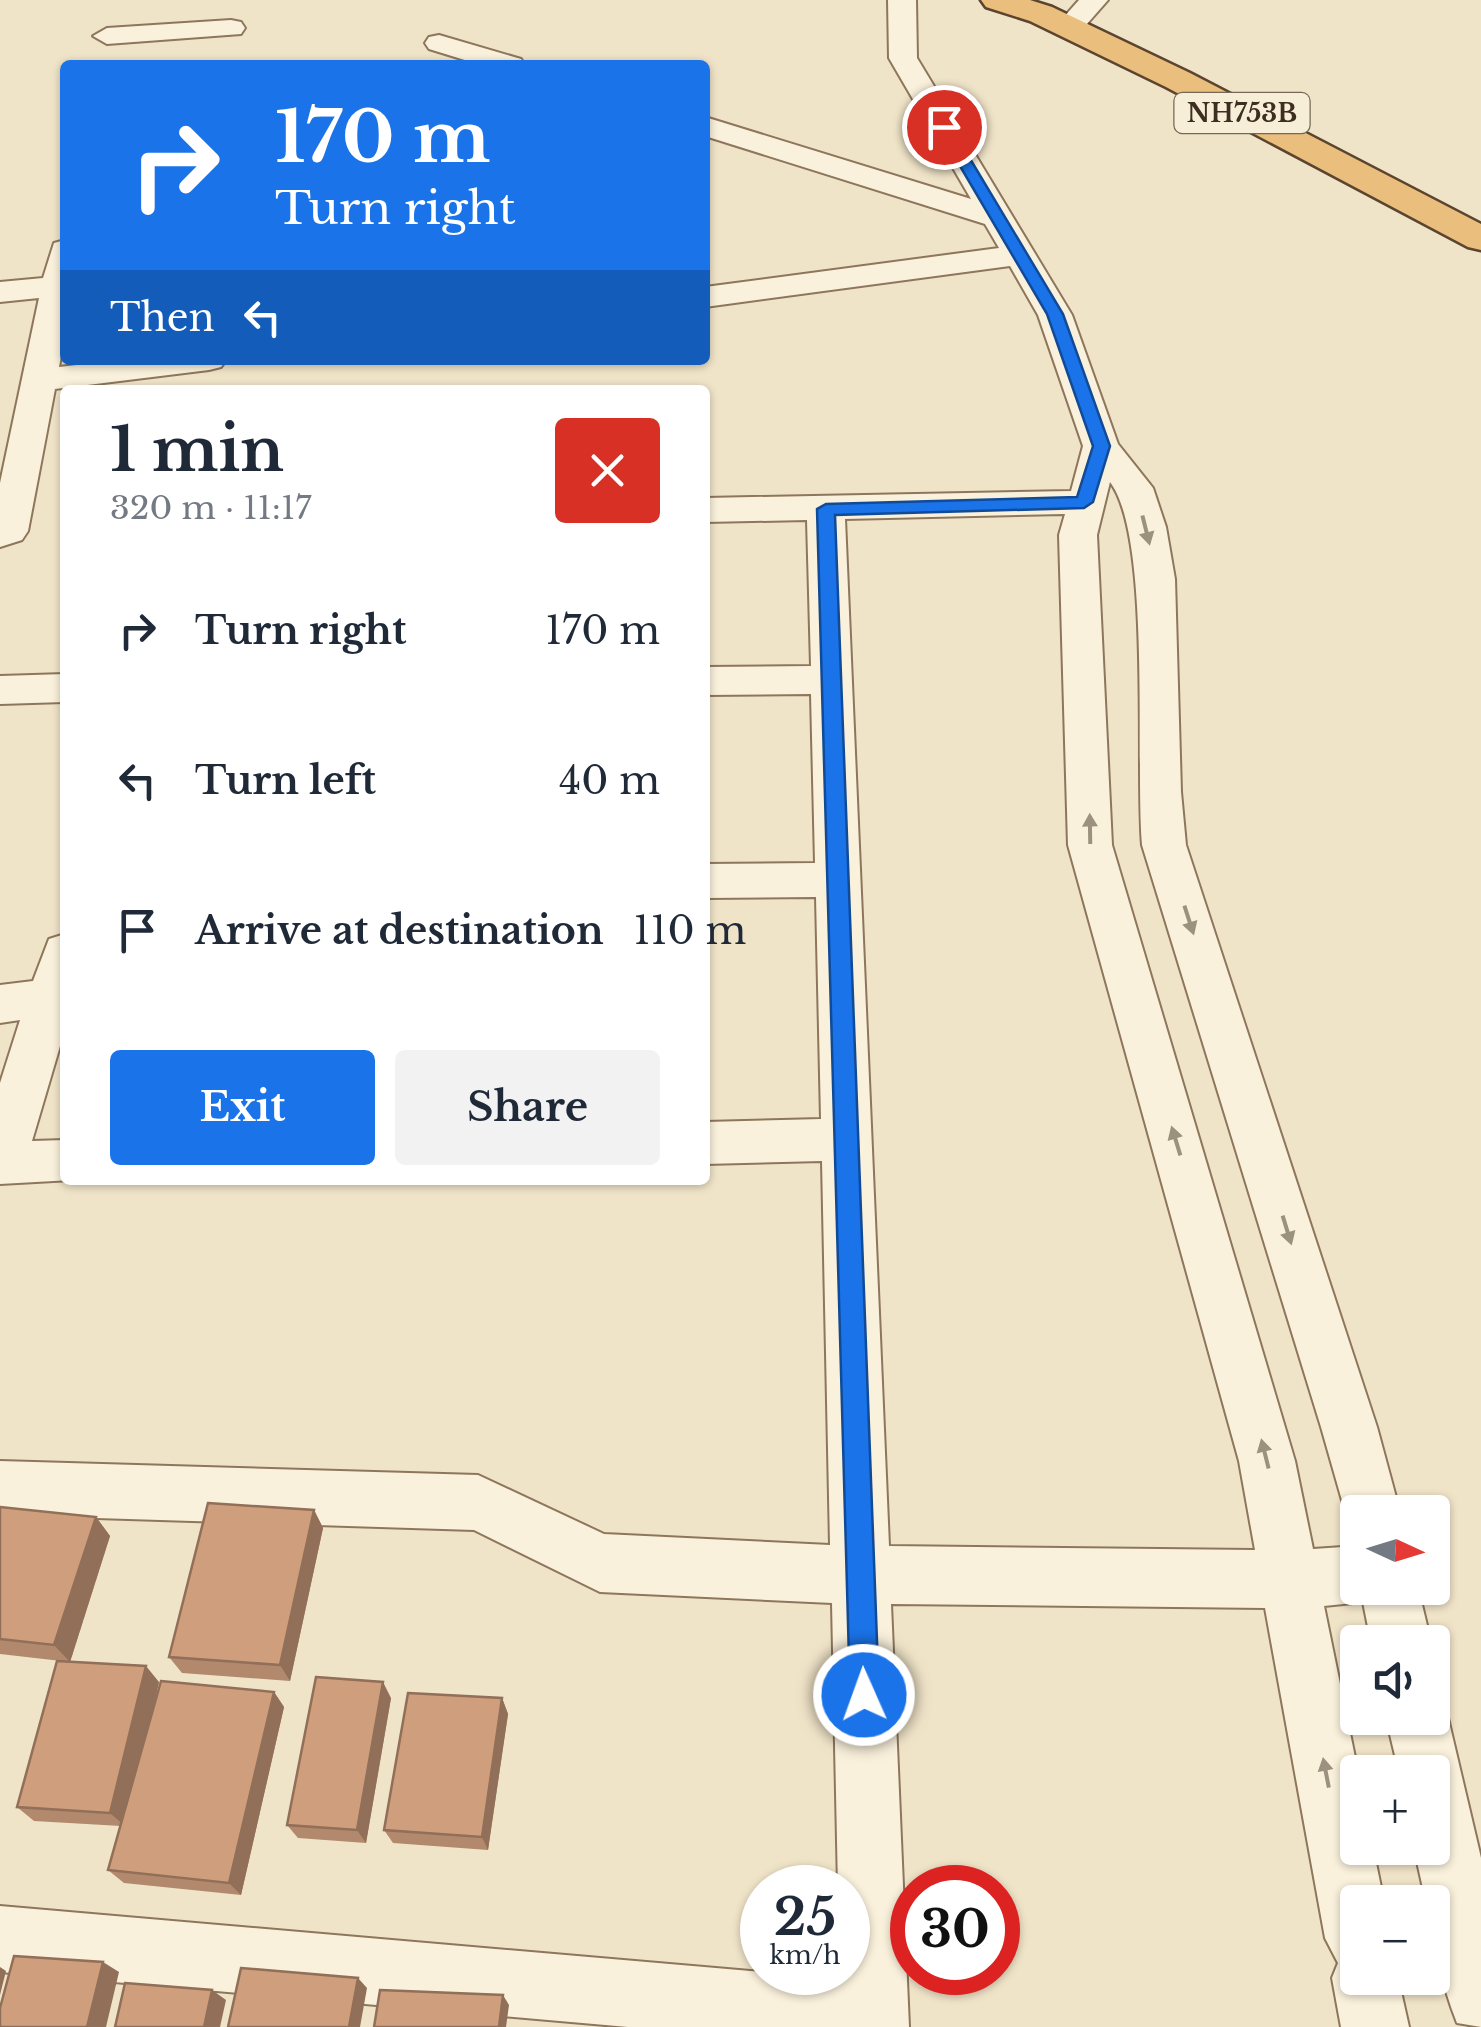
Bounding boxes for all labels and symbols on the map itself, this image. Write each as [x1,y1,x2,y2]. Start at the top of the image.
pin [902,85,987,170]
road number: NH753B [1174,93,1310,133]
one-way arrow [1139,515,1155,546]
one-way arrow [1082,812,1098,844]
one-way arrow [1182,905,1197,936]
one-way arrow [1168,1126,1183,1156]
one-way arrow [1280,1215,1295,1246]
one-way arrow [1257,1438,1272,1469]
north arrow [1340,1495,1450,1605]
position arrow [812,1643,916,1747]
one-way arrow [1318,1757,1333,1788]
speed limit sign: 30 [890,1865,1020,1995]

